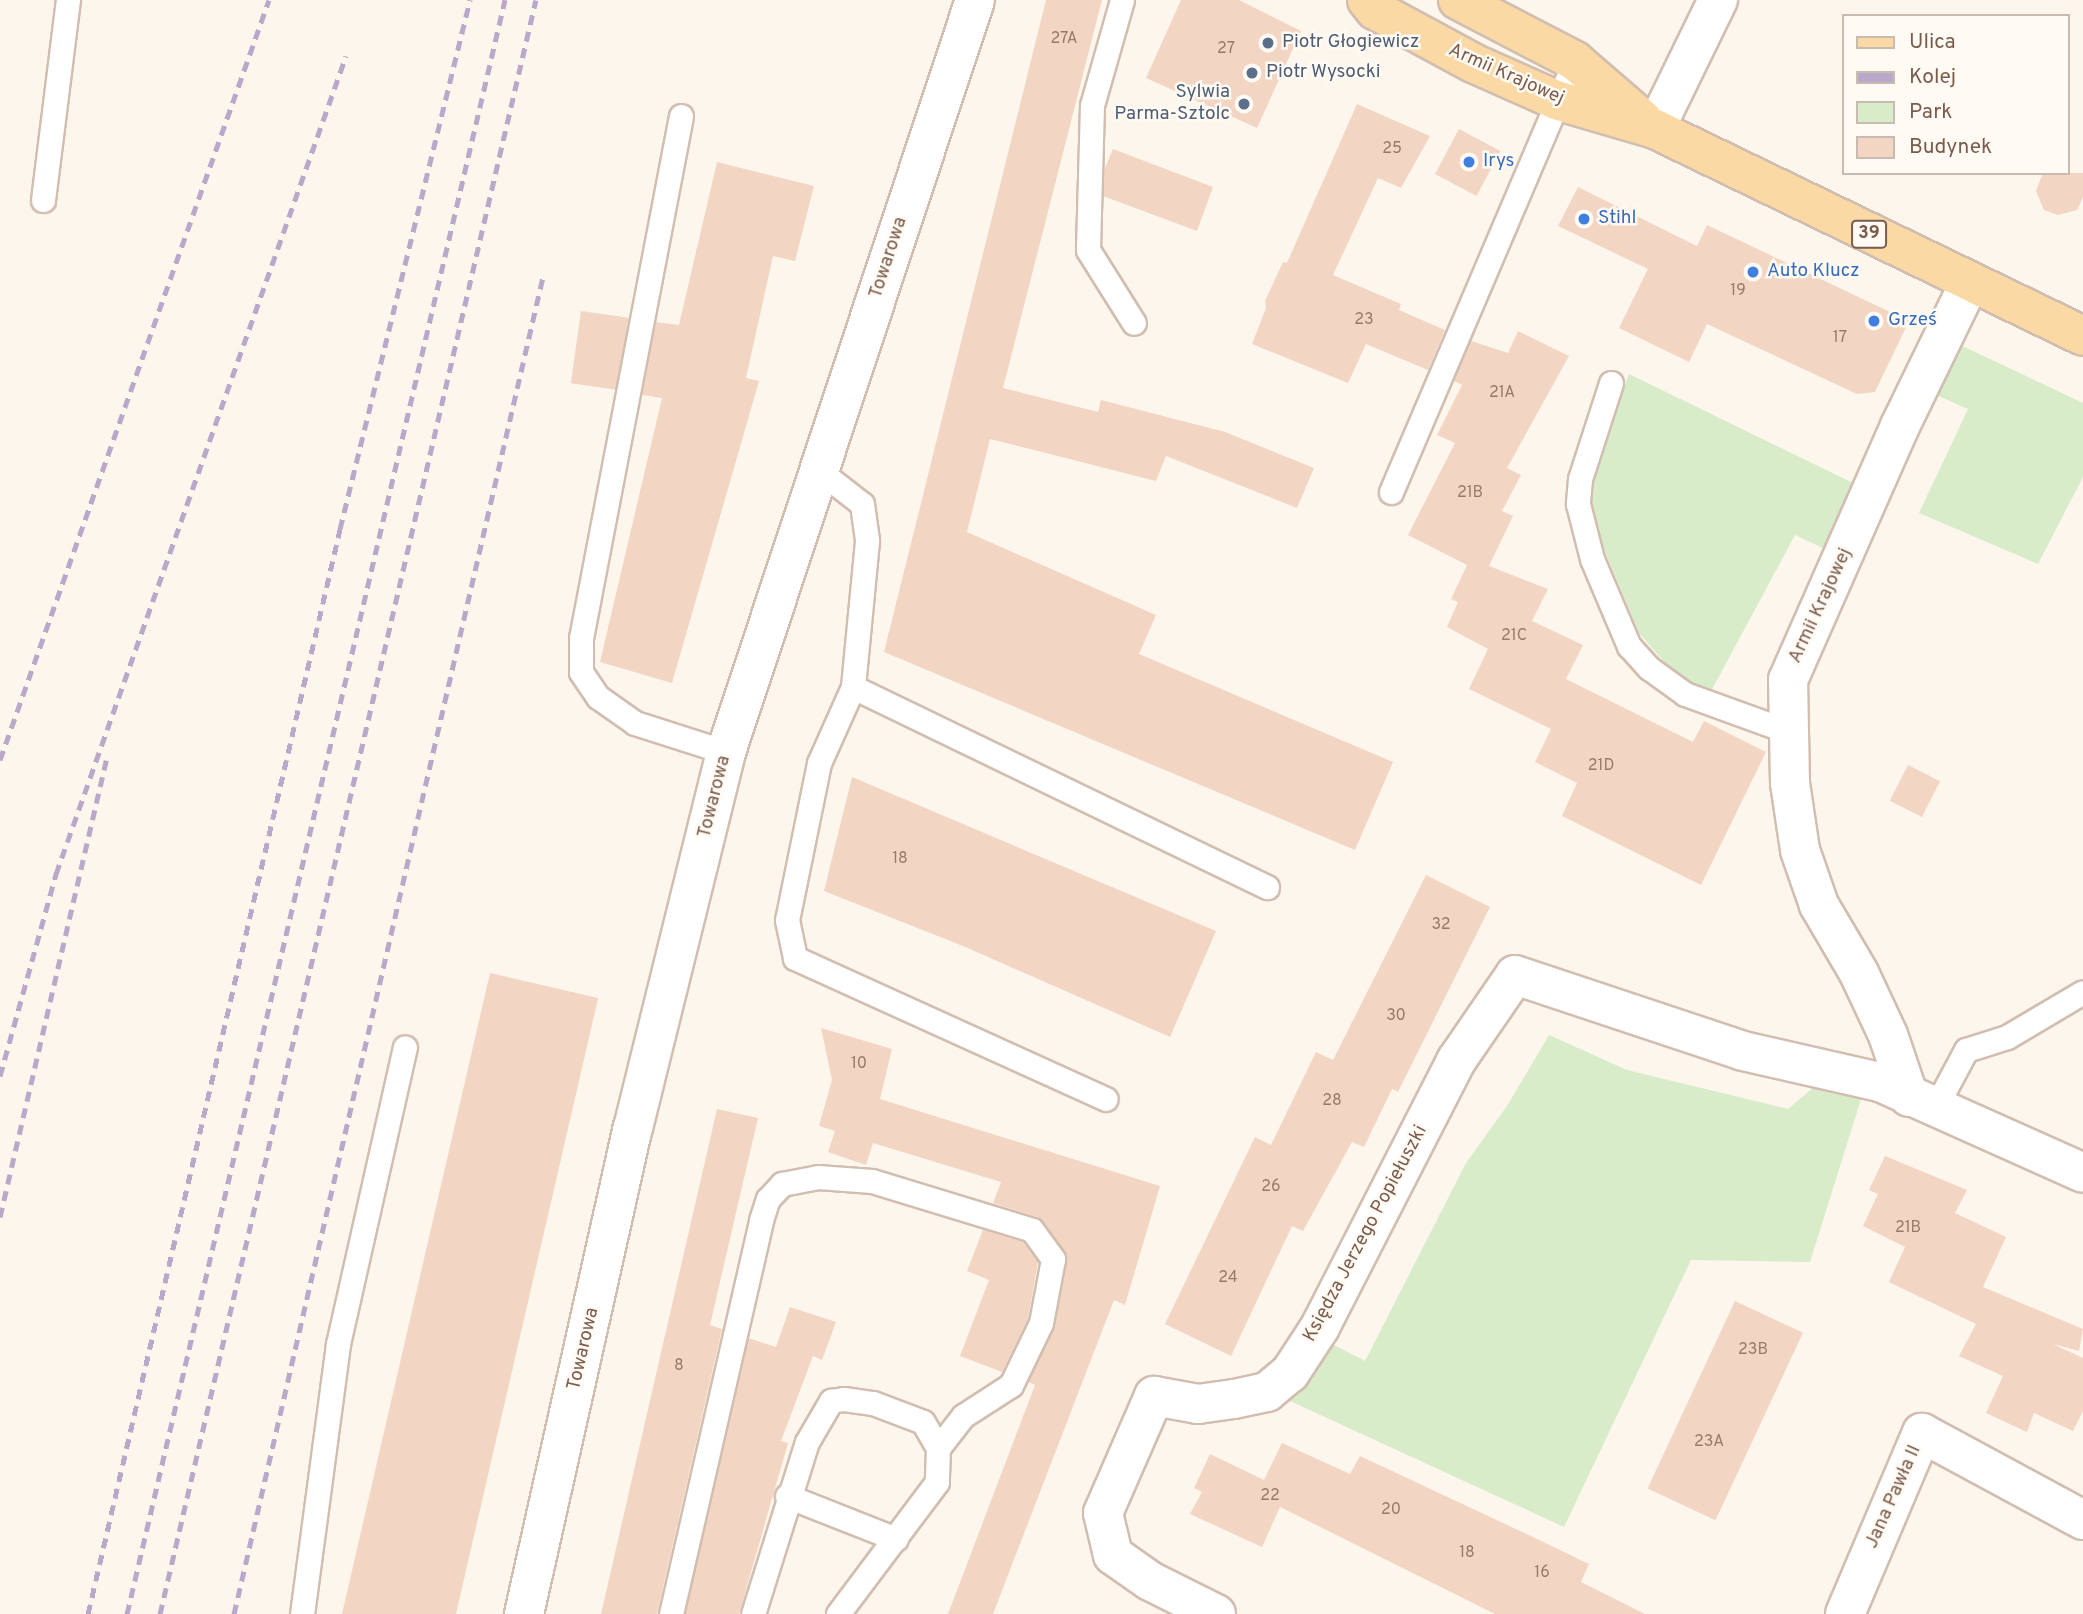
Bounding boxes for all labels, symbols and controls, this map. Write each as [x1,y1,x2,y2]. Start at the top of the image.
legend [1842,14,2069,175]
house number: 27A [1050,29,1078,49]
text: Ulica [1909,29,1956,56]
place label: Piotr Głogiewicz [1282,32,1419,54]
marker: Piotr Głogiewicz [1260,35,1276,51]
house number: 27 [1217,39,1235,59]
street label: Armii Krajowej [1445,39,1567,111]
place label: Piotr Wysocki [1266,62,1381,84]
text: Kolej [1909,64,1956,91]
marker: Piotr Wysocki [1244,65,1260,81]
place label: Sylwia Parma-Sztolc [1114,82,1230,126]
marker: Sylwia Parma-Sztolc [1236,96,1252,112]
text: Park [1909,99,1952,126]
text: Budynek [1909,134,1992,161]
house number: 25 [1382,139,1402,159]
place label: Irys [1483,151,1515,173]
marker: Irys [1461,154,1477,170]
place label: Stihl [1598,208,1636,230]
marker: Stihl [1576,211,1592,227]
street label: Towarowa [865,214,913,302]
road number: 39 [1850,220,1888,248]
place label: Auto Klucz [1767,261,1860,283]
marker: Auto Klucz [1745,264,1761,280]
house number: 19 [1730,281,1746,301]
house number: 23 [1354,310,1374,330]
place label: Grześ [1888,310,1937,332]
marker: Grześ [1866,313,1882,329]
house number: 17 [1833,328,1847,348]
house number: 21A [1489,383,1515,403]
house number: 21B [1457,483,1483,503]
street label: Armii Krajowej [1784,545,1858,667]
house number: 21C [1501,626,1527,646]
street label: Towarowa [694,753,736,841]
house number: 21D [1588,756,1614,776]
house number: 18 [892,849,908,869]
house number: 32 [1431,915,1451,935]
house number: 30 [1386,1006,1406,1026]
house number: 10 [851,1054,867,1074]
house number: 28 [1322,1091,1342,1111]
street label: Księdza Jerzego Popiełuszki [1299,1122,1433,1346]
house number: 26 [1261,1177,1281,1197]
house number: 21B [1895,1218,1921,1238]
house number: 24 [1218,1268,1238,1288]
street label: Towarowa [563,1305,605,1393]
house number: 23B [1738,1340,1768,1360]
house number: 8 [674,1356,684,1376]
house number: 23A [1694,1432,1724,1452]
street label: Jana Pawła II [1861,1442,1927,1552]
house number: 22 [1260,1486,1280,1506]
house number: 20 [1381,1500,1401,1520]
house number: 18 [1459,1543,1475,1563]
house number: 16 [1534,1563,1550,1583]

